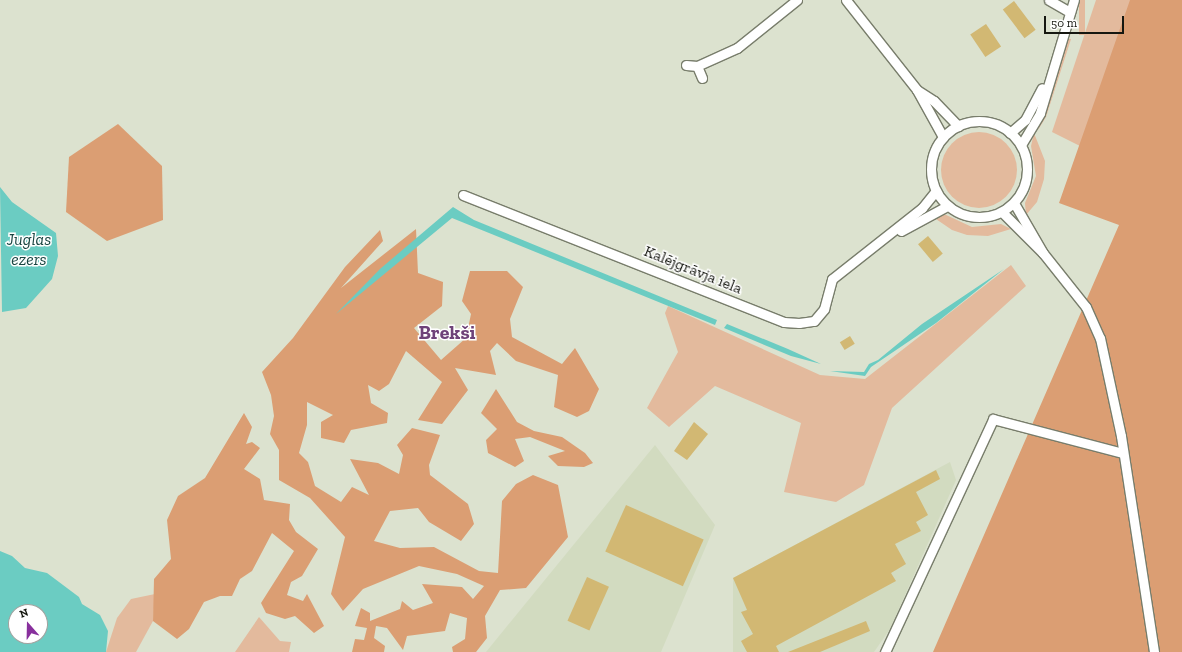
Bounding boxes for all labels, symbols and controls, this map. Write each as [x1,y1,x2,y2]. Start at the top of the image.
scale bar [1046,8,1126,34]
text: 50 m [1051,16,1077,30]
water label: Juglas ezers [7,230,51,270]
street label: Kalējgrāvja iela [641,242,745,298]
district label: Brekši [418,320,476,344]
north arrow [8,604,48,644]
text: N [18,606,30,621]

